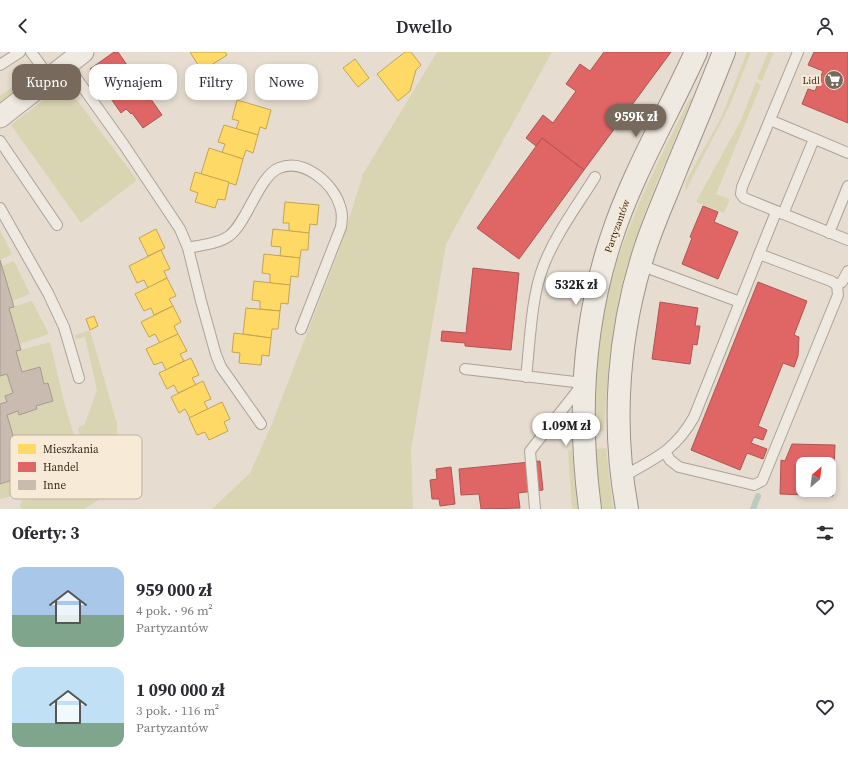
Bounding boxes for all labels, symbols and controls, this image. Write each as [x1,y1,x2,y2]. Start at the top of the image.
text: Dwello [396,14,452,39]
icon: back [12,15,34,37]
icon: person [814,15,836,37]
chip: Kupno [12,64,81,100]
chip: Wynajem [89,64,177,100]
chip: Filtry [185,64,247,100]
chip: Nowe [255,64,318,100]
supermarket icon: Lidl [823,69,845,91]
place label: Lidl [802,74,820,87]
pin: 959K zł [599,104,673,138]
text: 959K zł [614,108,658,125]
street label: Partyzantów [601,197,633,254]
pin: 532K zł [539,272,613,306]
text: 532K zł [554,276,598,293]
pin: 1.09M zł [525,413,607,447]
text: 1.09M zł [541,417,591,434]
legend [10,435,142,499]
text: Mieszkania [43,442,99,457]
north arrow [796,457,836,497]
map controls [796,457,836,497]
text: Handel [43,460,79,475]
text: Inne [43,478,66,493]
text: Oferty: 3 [12,521,80,545]
icon: filters [814,522,836,544]
text: 959 000 zł [136,578,212,602]
icon: home [44,583,92,631]
icon: heart [814,596,836,618]
text: 4 pok. · 96 m² [136,602,213,619]
text: Partyzantów [136,619,208,636]
text: 1 090 000 zł [136,678,225,702]
icon: home [44,683,92,731]
icon: heart [814,696,836,718]
text: 3 pok. · 116 m² [136,702,219,719]
text: Partyzantów [136,719,208,736]

